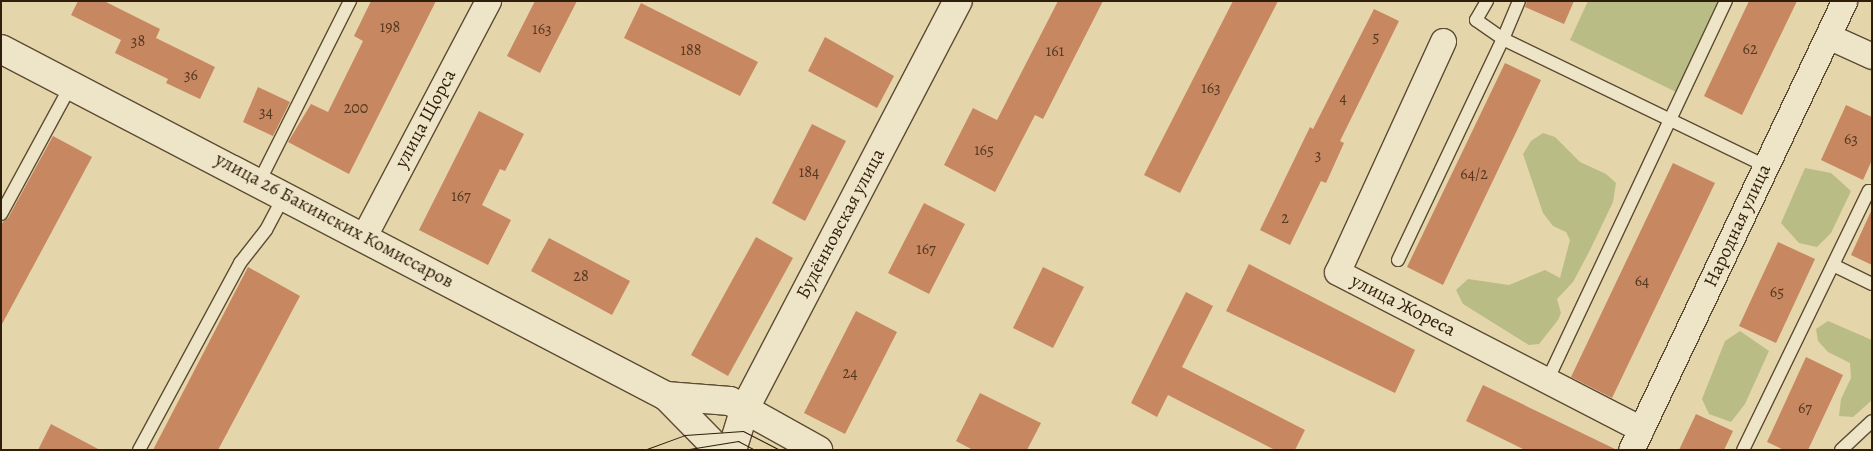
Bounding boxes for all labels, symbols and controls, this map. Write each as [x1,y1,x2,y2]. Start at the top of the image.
house number: 198 [380,17,400,37]
house number: 163 [532,19,552,39]
house number: 5 [1373,27,1379,47]
house number: 38 [131,31,145,51]
house number: 62 [1743,39,1757,59]
house number: 188 [681,40,701,60]
house number: 161 [1046,41,1064,61]
house number: 36 [184,65,198,85]
street label: улица Щорса [391,66,461,172]
house number: 163 [1201,78,1221,98]
house number: 4 [1339,88,1347,108]
house number: 200 [344,98,368,118]
house number: 34 [259,102,273,122]
house number: 63 [1844,129,1858,149]
house number: 165 [974,140,994,160]
street label: Будённовская улица [792,145,890,303]
house number: 3 [1315,145,1321,165]
street label: улица 26 Бакинских Комиссаров [211,148,457,294]
street label: Народная улица [1700,161,1776,291]
house number: 184 [799,162,819,182]
house number: 64/2 [1460,164,1488,184]
house number: 167 [451,186,471,206]
house number: 2 [1281,208,1289,228]
house number: 167 [916,239,936,259]
house number: 28 [573,266,589,286]
street label: улица Жореса [1347,270,1459,342]
house number: 64 [1635,271,1649,291]
house number: 65 [1770,282,1784,302]
house number: 24 [843,363,857,383]
house number: 67 [1798,398,1812,418]

